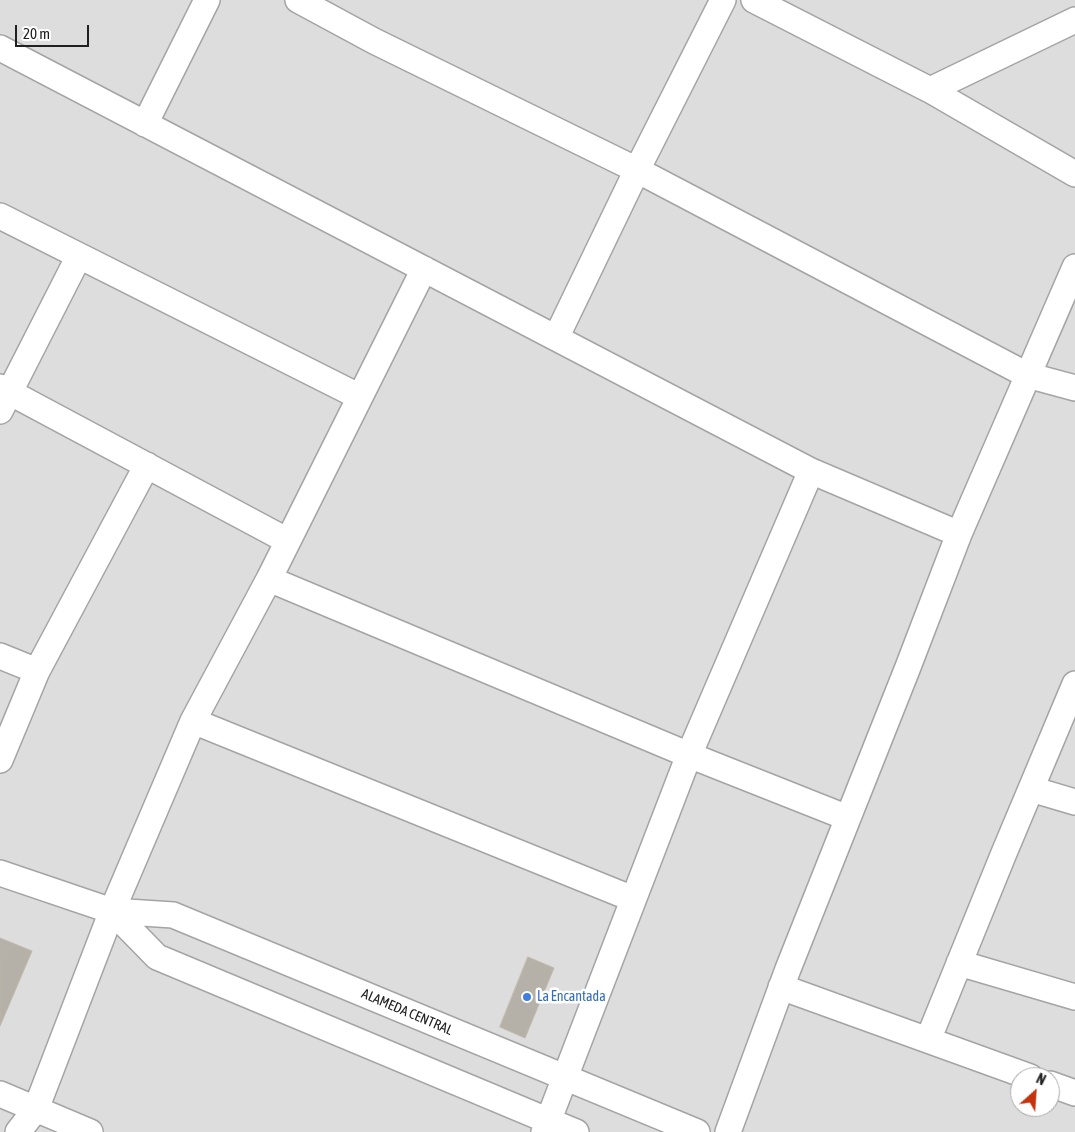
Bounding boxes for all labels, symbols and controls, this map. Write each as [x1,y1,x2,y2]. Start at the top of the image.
scale bar [18,15,91,47]
text: 20 m [23,25,50,42]
street label: ALAMEDA CENTRAL [359,985,455,1039]
place label: La Encantada [537,989,606,1005]
marker: La Encantada [521,991,533,1003]
north arrow [1010,1067,1060,1117]
text: N [1034,1070,1048,1088]

